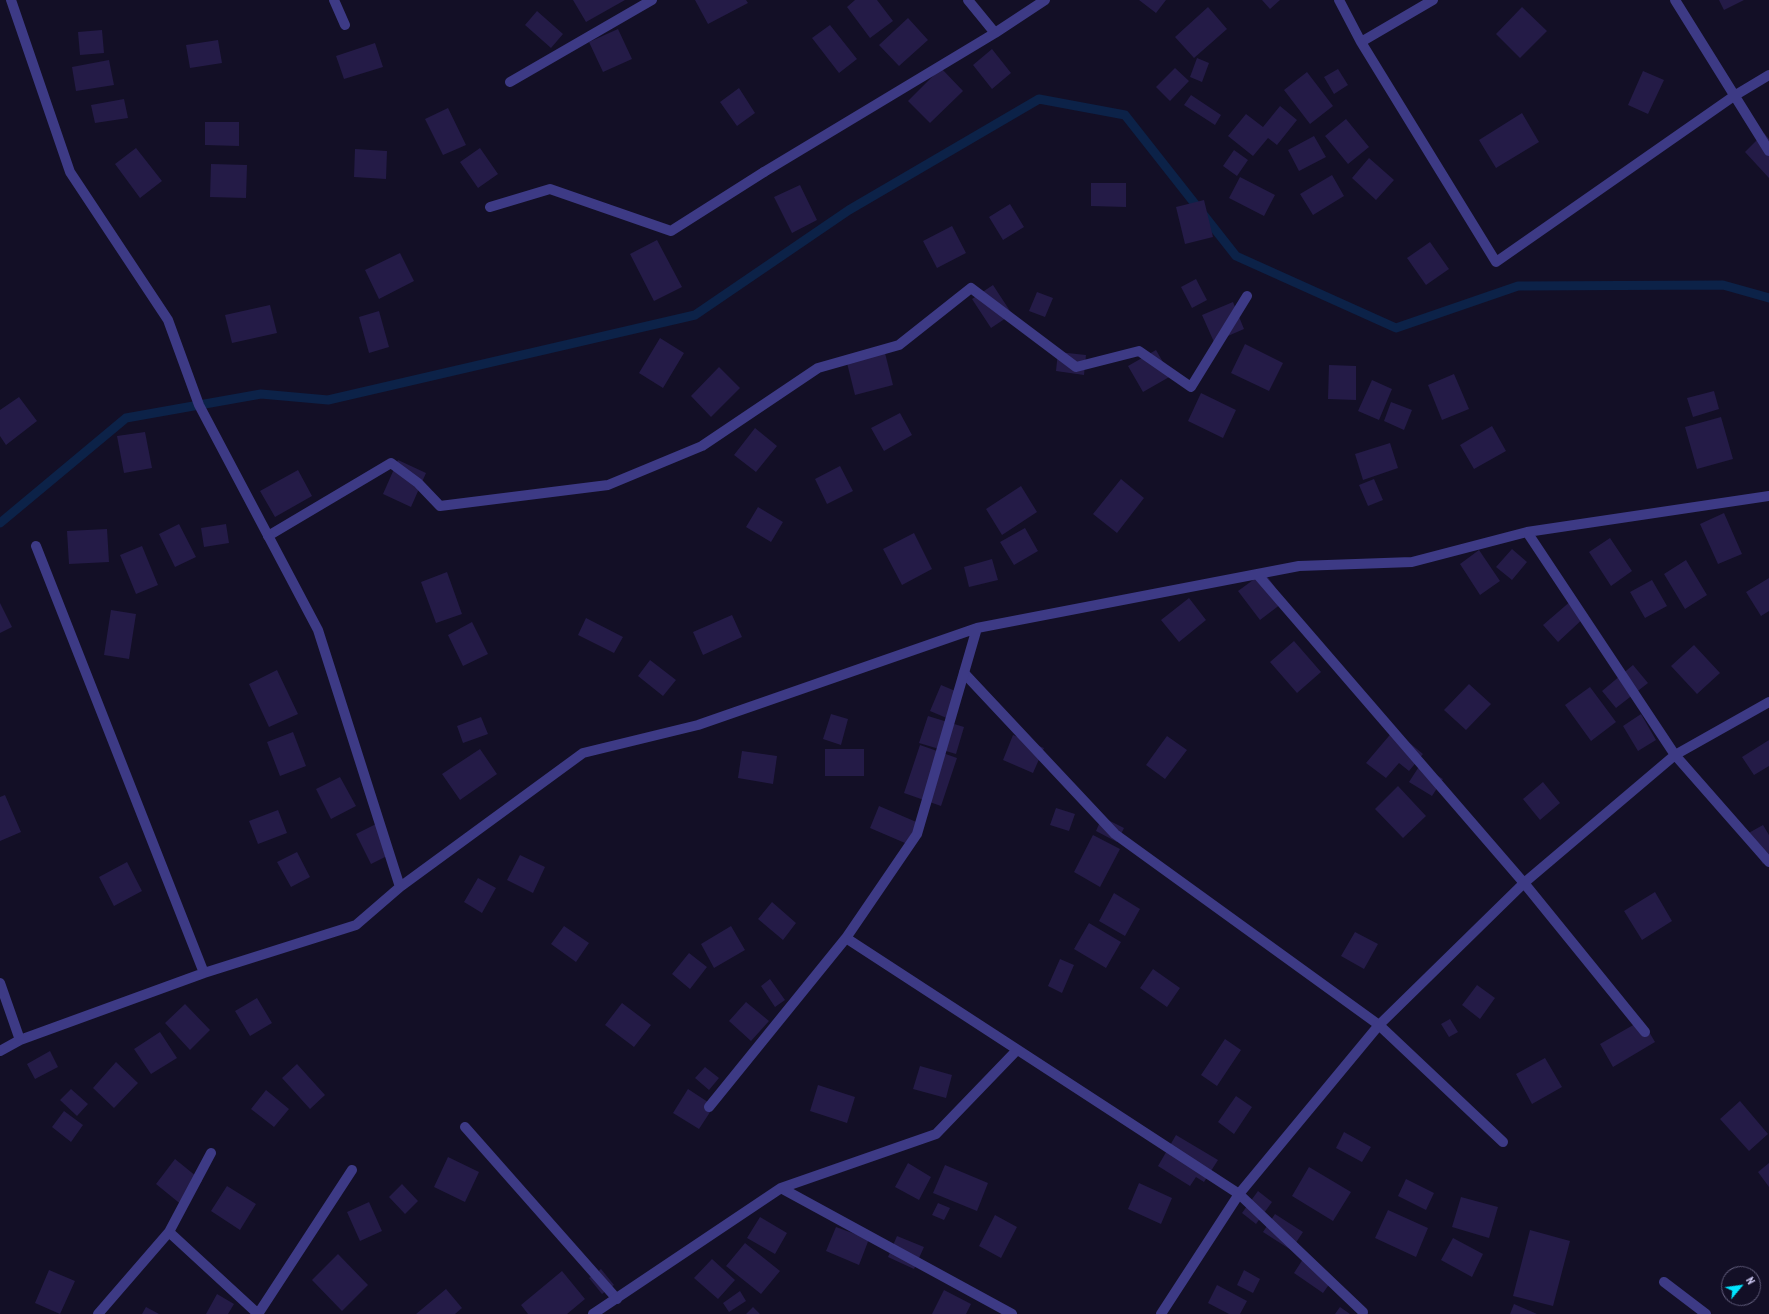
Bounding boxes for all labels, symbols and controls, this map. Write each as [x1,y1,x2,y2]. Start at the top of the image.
north arrow [1721,1266,1761,1306]
text: N [1743,1275,1758,1287]

